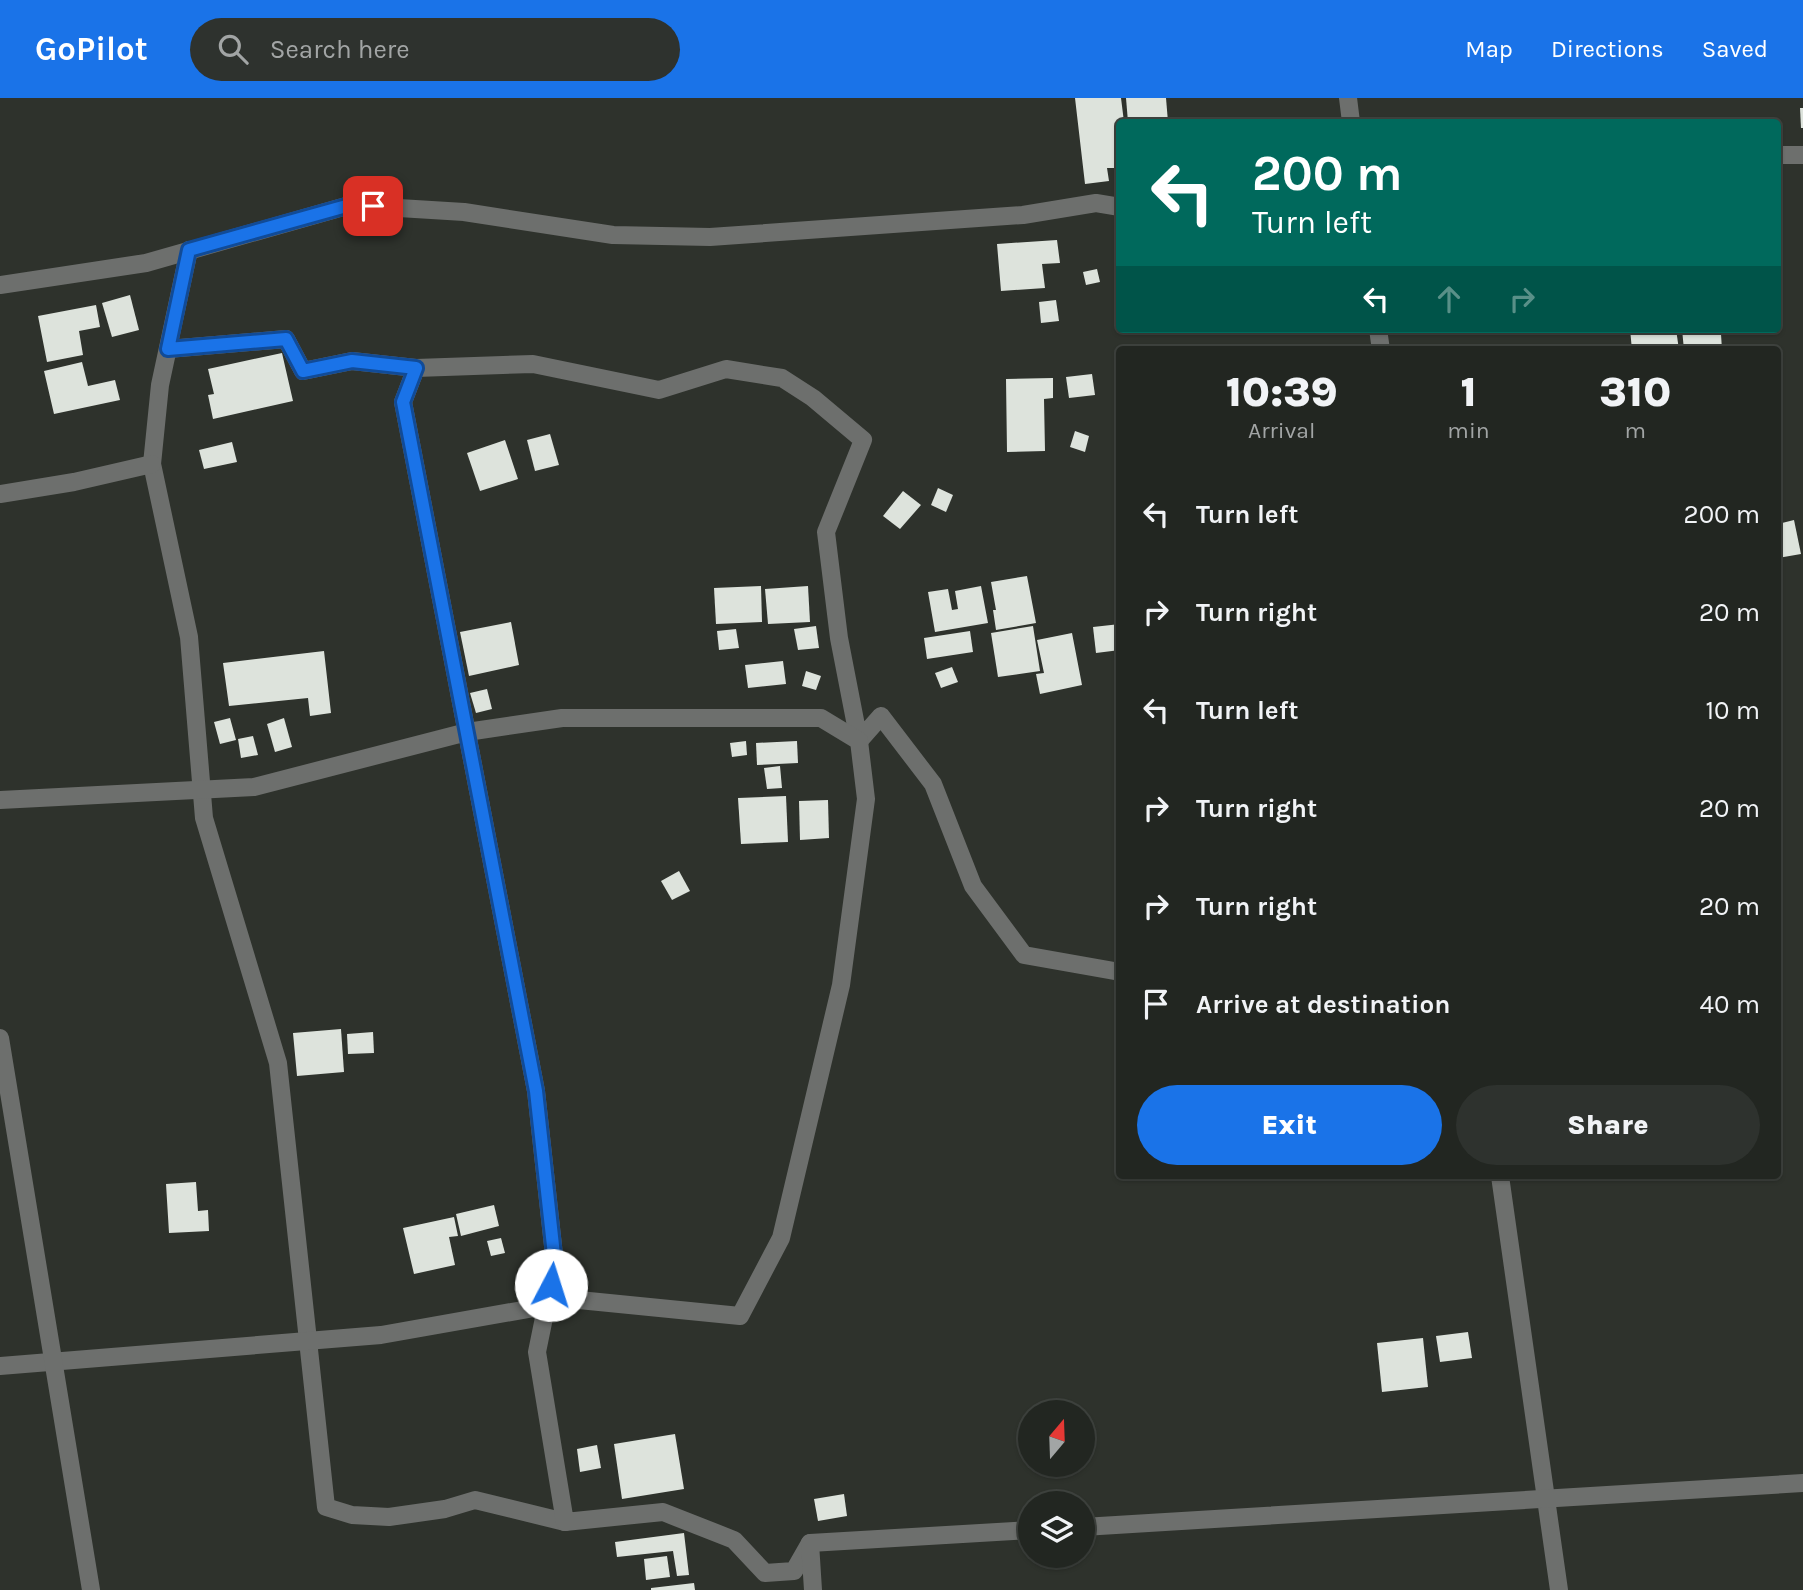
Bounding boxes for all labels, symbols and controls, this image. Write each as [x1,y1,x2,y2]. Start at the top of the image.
search box [190,18,680,81]
text: GoPilot [35,30,148,68]
icon: search [214,30,252,68]
text: Search here [270,34,410,65]
text: Map [1465,35,1513,63]
text: Directions [1551,35,1664,63]
text: Saved [1702,35,1768,63]
text: 200 m [1252,145,1403,202]
icon: left [1137,147,1228,238]
pin [343,176,403,236]
icon: arrive [354,187,392,225]
text: Turn left [1252,204,1372,241]
icon: left [1357,280,1395,318]
icon: ahead [1430,280,1468,318]
icon: right [1503,280,1541,318]
text: 10:39 [1226,367,1338,417]
text: 1 [1460,367,1477,417]
text: 310 [1599,367,1671,417]
text: Arrival [1248,417,1315,444]
text: min [1447,417,1490,444]
text: m [1625,417,1646,444]
icon: left [1137,495,1175,533]
text: Turn left [1196,499,1298,530]
text: 200 m [1684,499,1760,530]
icon: right [1137,593,1175,631]
text: Turn right [1196,597,1317,628]
text: 20 m [1699,597,1760,628]
icon: left [1137,691,1175,729]
text: Turn left [1196,695,1298,726]
text: 10 m [1705,695,1760,726]
icon: right [1137,789,1175,827]
text: Turn right [1196,793,1317,824]
text: 20 m [1699,793,1760,824]
icon: right [1137,887,1175,925]
text: Turn right [1196,891,1317,922]
text: 20 m [1699,891,1760,922]
icon: arrive [1137,985,1175,1023]
text: Arrive at destination [1196,989,1450,1020]
text: 40 m [1700,989,1760,1020]
button: Exit [1137,1085,1442,1165]
button: Share [1456,1085,1760,1165]
position arrow [514,1248,588,1322]
north arrow [1018,1400,1096,1477]
map controls [1018,1400,1095,1568]
button: layers [1018,1491,1095,1568]

